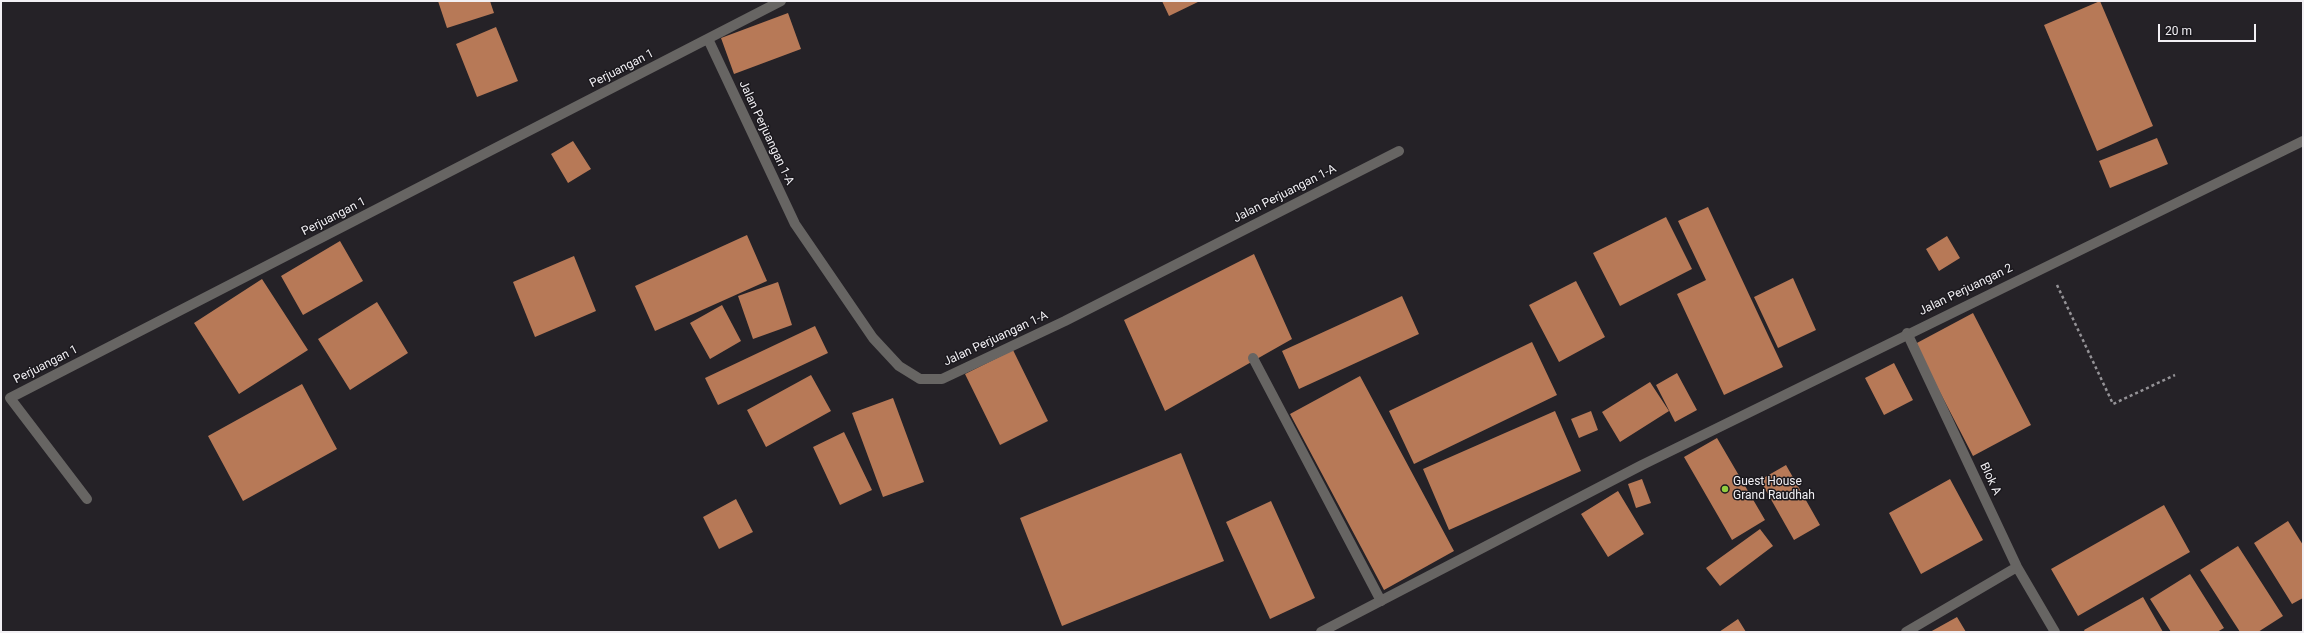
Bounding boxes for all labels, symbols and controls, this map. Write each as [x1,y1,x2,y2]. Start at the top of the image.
scale bar [2160,16,2258,42]
text: 20 m [2165,24,2192,38]
street label: Perjuangan 1 [587,47,657,91]
street label: Jalan Perjuangan 1-A [735,79,797,187]
street label: Jalan Perjuangan 1-A [1231,162,1339,226]
street label: Perjuangan 1 [299,195,369,239]
street label: Jalan Perjuangan 2 [1917,261,2015,319]
street label: Jalan Perjuangan 1-A [942,308,1050,370]
street label: Perjuangan 1 [11,343,81,387]
street label: Blok A [1976,460,2004,498]
place label: Guest House Grand Raudhah [1733,475,1815,503]
marker: Guest House Grand Raudhah [1720,484,1730,494]

